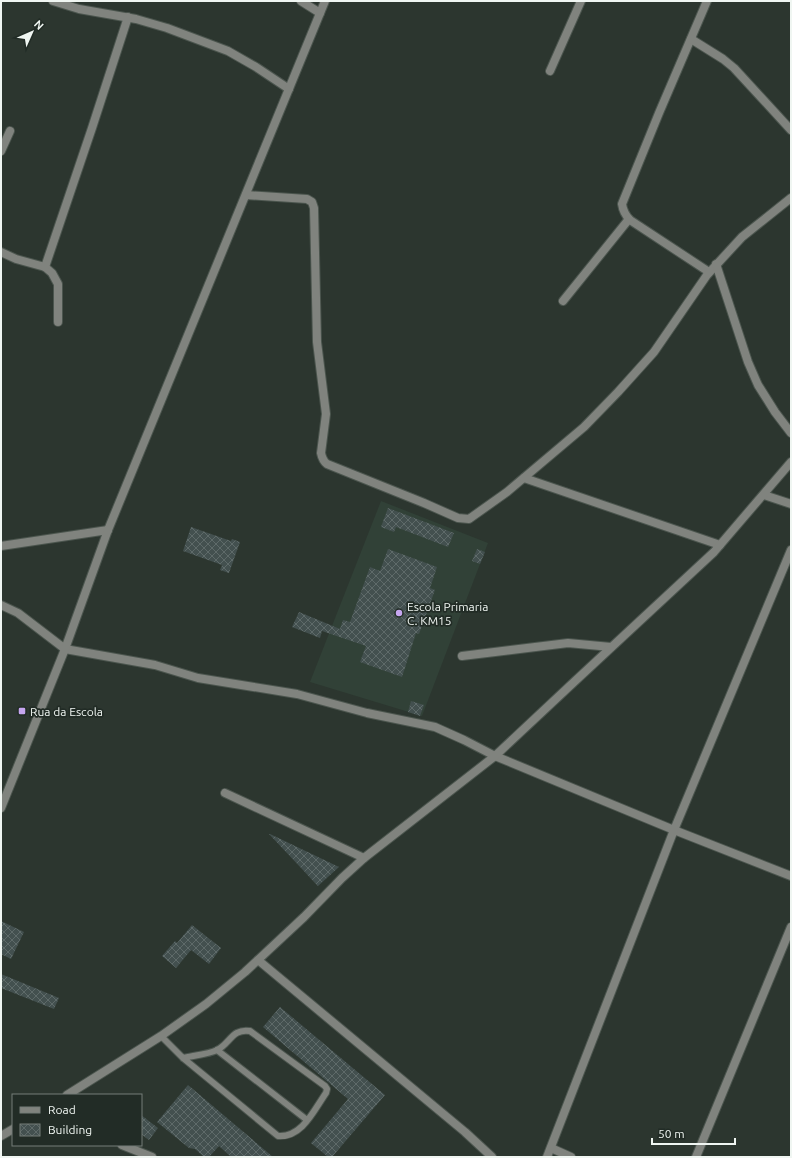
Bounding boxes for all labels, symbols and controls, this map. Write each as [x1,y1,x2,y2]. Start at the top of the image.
north arrow [12,12,52,52]
text: N [32,18,46,32]
place label: Escola Primaria C. KM15 [407,600,488,627]
marker: Escola Primaria C. KM15 [394,608,404,618]
place label: Rua da Escola [30,705,103,718]
marker: Rua da Escola [17,706,27,716]
legend [12,1094,142,1146]
text: Road [48,1103,76,1116]
scale bar [652,1120,735,1146]
text: Building [48,1123,92,1136]
text: 50 m [658,1127,685,1140]

